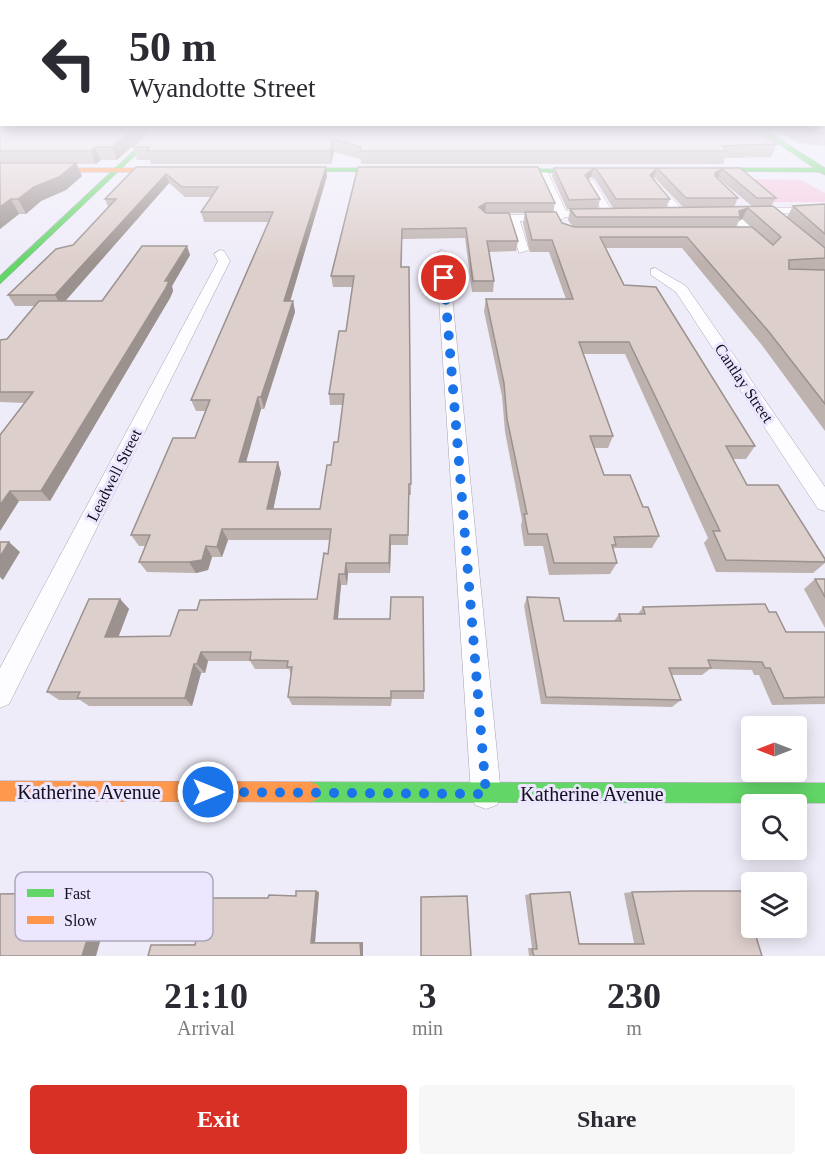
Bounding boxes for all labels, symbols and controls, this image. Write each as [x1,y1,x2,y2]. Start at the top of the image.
icon: left [30,24,108,102]
text: 50 m [129,24,217,70]
text: Wyandotte Street [129,73,316,103]
pin [418,252,469,303]
icon: arrive [427,261,460,294]
street label: Cantlay Street [711,340,777,427]
street label: Leadwell Street [84,426,145,524]
north arrow [741,716,807,782]
map controls [741,716,807,938]
position arrow [176,760,240,824]
street label: Katherine Avenue [17,781,161,803]
street label: Katherine Avenue [520,783,664,805]
button: search [741,794,807,860]
legend [15,872,213,941]
button: layers [741,872,807,938]
text: Fast [64,885,91,902]
text: Slow [64,912,97,929]
text: 21:10 [164,976,248,1016]
text: 3 [419,976,437,1016]
text: 230 [607,976,661,1016]
text: Arrival [177,1017,235,1039]
text: min [412,1017,443,1039]
text: m [626,1017,642,1039]
button: Exit [30,1085,407,1154]
button: Share [419,1085,795,1154]

